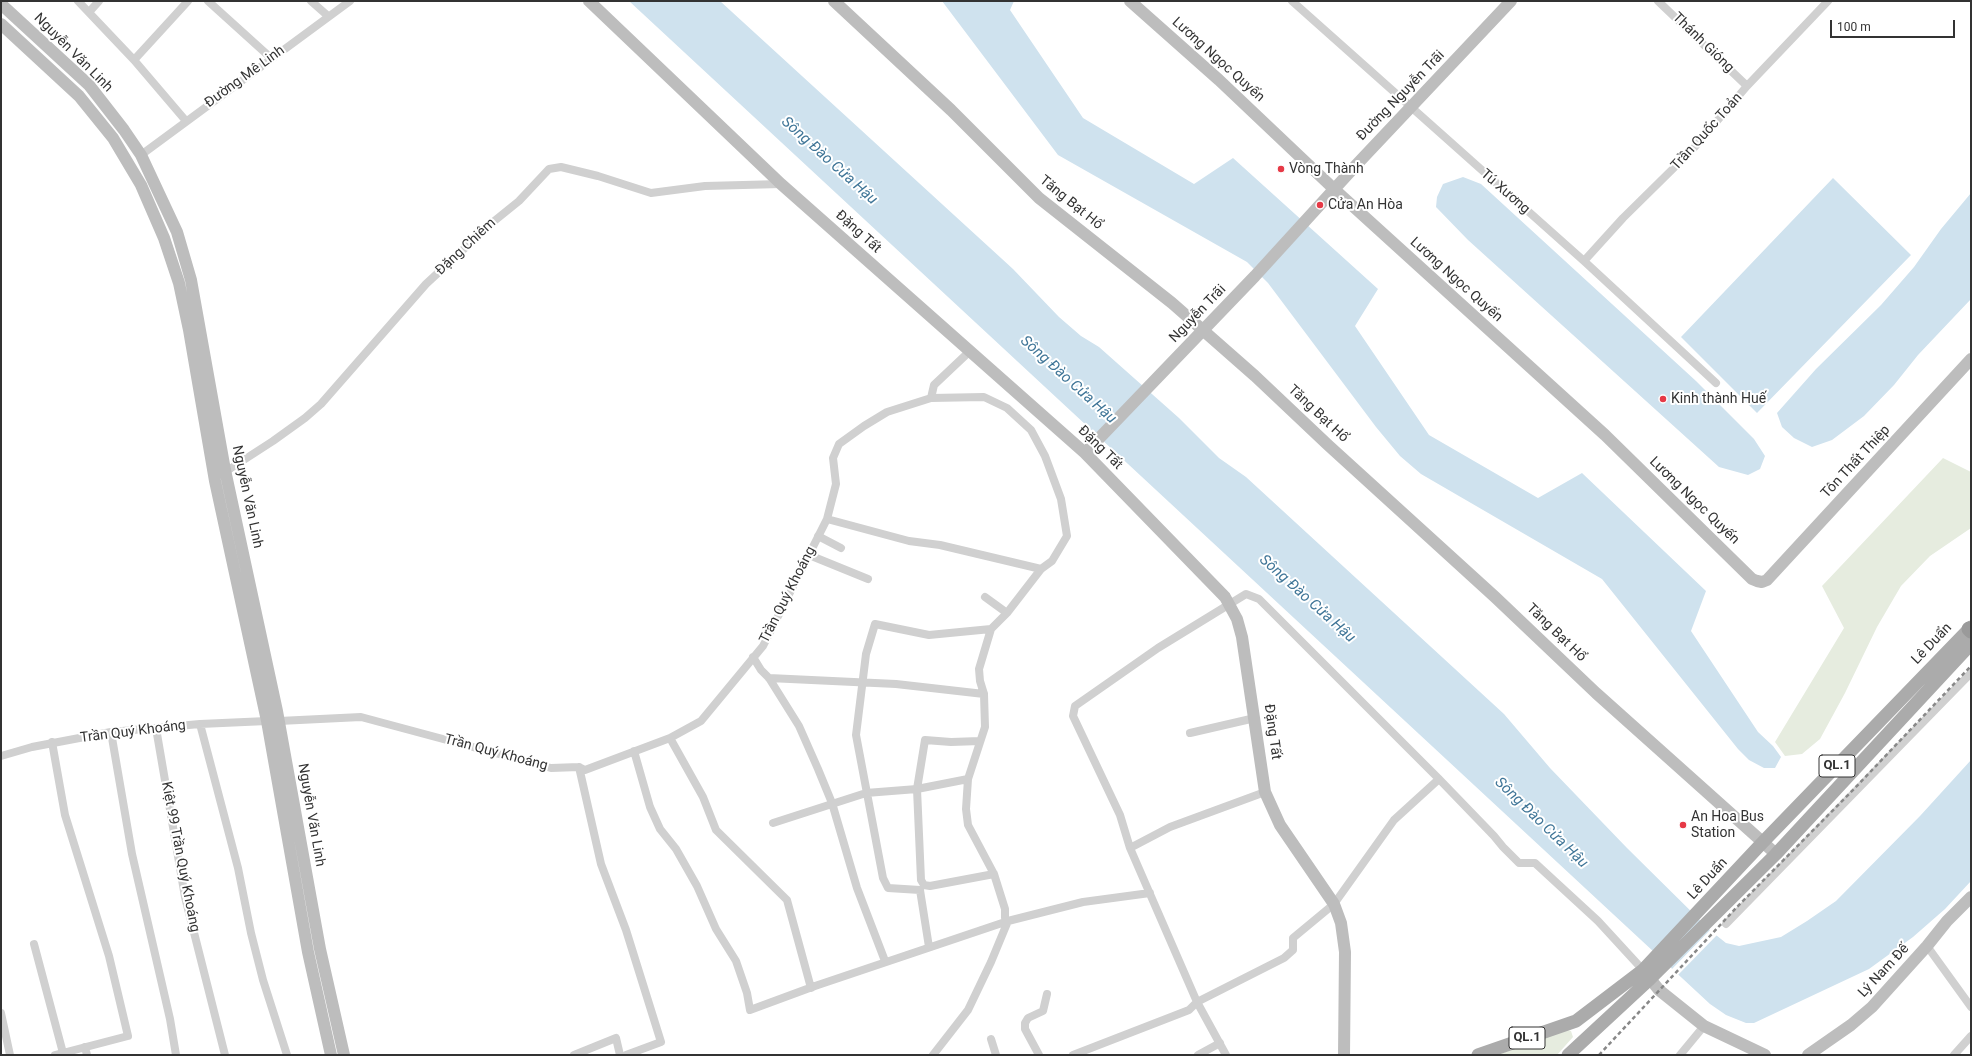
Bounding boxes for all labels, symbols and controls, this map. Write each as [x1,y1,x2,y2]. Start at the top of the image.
street label: Thánh Gióng [1669,9,1737,77]
street label: Nguyễn Văn Linh [30,10,116,96]
scale bar [1832,12,1957,38]
street label: Lương Ngọc Quyến [1168,14,1268,106]
text: 100 m [1837,20,1871,34]
street label: Đường Mê Linh [202,42,288,112]
street label: Đường Nguyễn Trãi [1354,47,1448,145]
street label: Trần Quốc Toản [1668,90,1746,174]
water label: Sông Đào Cửa Hậu [777,113,881,209]
place label: Vòng Thành [1289,161,1364,177]
marker: Vòng Thành [1276,164,1286,174]
street label: Tú Xương [1477,166,1533,218]
street label: Tăng Bạt Hổ [1036,172,1106,234]
place label: Cửa An Hòa [1328,197,1403,213]
marker: Cửa An Hòa [1315,200,1325,210]
street label: Đặng Tất [832,207,884,257]
street label: Đặng Chiêm [432,215,500,279]
street label: Lương Ngọc Quyến [1406,234,1506,326]
street label: Nguyễn Trãi [1166,282,1230,346]
water label: Sông Đào Cửa Hậu [1016,332,1120,428]
street label: Tăng Bạt Hổ [1284,382,1352,446]
place label: Kinh thành Huế [1671,391,1766,407]
marker: Kinh thành Huế [1658,394,1668,404]
street label: Tôn Thất Thiệp [1818,422,1894,502]
street label: Đặng Tất [1074,423,1126,473]
street label: Nguyễn Văn Linh [228,444,266,550]
street label: Lương Ngọc Quyến [1645,454,1743,548]
street label: Trần Quý Khoáng [756,544,820,646]
water label: Sông Đào Cửa Hậu [1255,551,1359,647]
street label: Tăng Bạt Hổ [1523,600,1589,666]
street label: Lê Duẩn [1908,620,1956,668]
street label: Đặng Tất [1260,703,1284,761]
street label: Trần Quý Khoáng [79,717,187,747]
street label: Trần Quý Khoáng [443,731,549,775]
road number: QL.1 [1819,755,1855,777]
street label: Nguyễn Văn Linh [294,762,328,868]
water label: Sông Đào Cửa Hậu [1491,774,1591,872]
street label: Kiệt 99 Trần Quý Khoáng [157,780,203,934]
place label: An Hoa Bus Station [1691,809,1764,842]
marker: An Hoa Bus Station [1678,820,1688,830]
street label: Lê Duẩn [1685,855,1731,903]
street label: Lý Nam Đế [1855,941,1913,1001]
road number: QL.1 [1509,1027,1545,1049]

